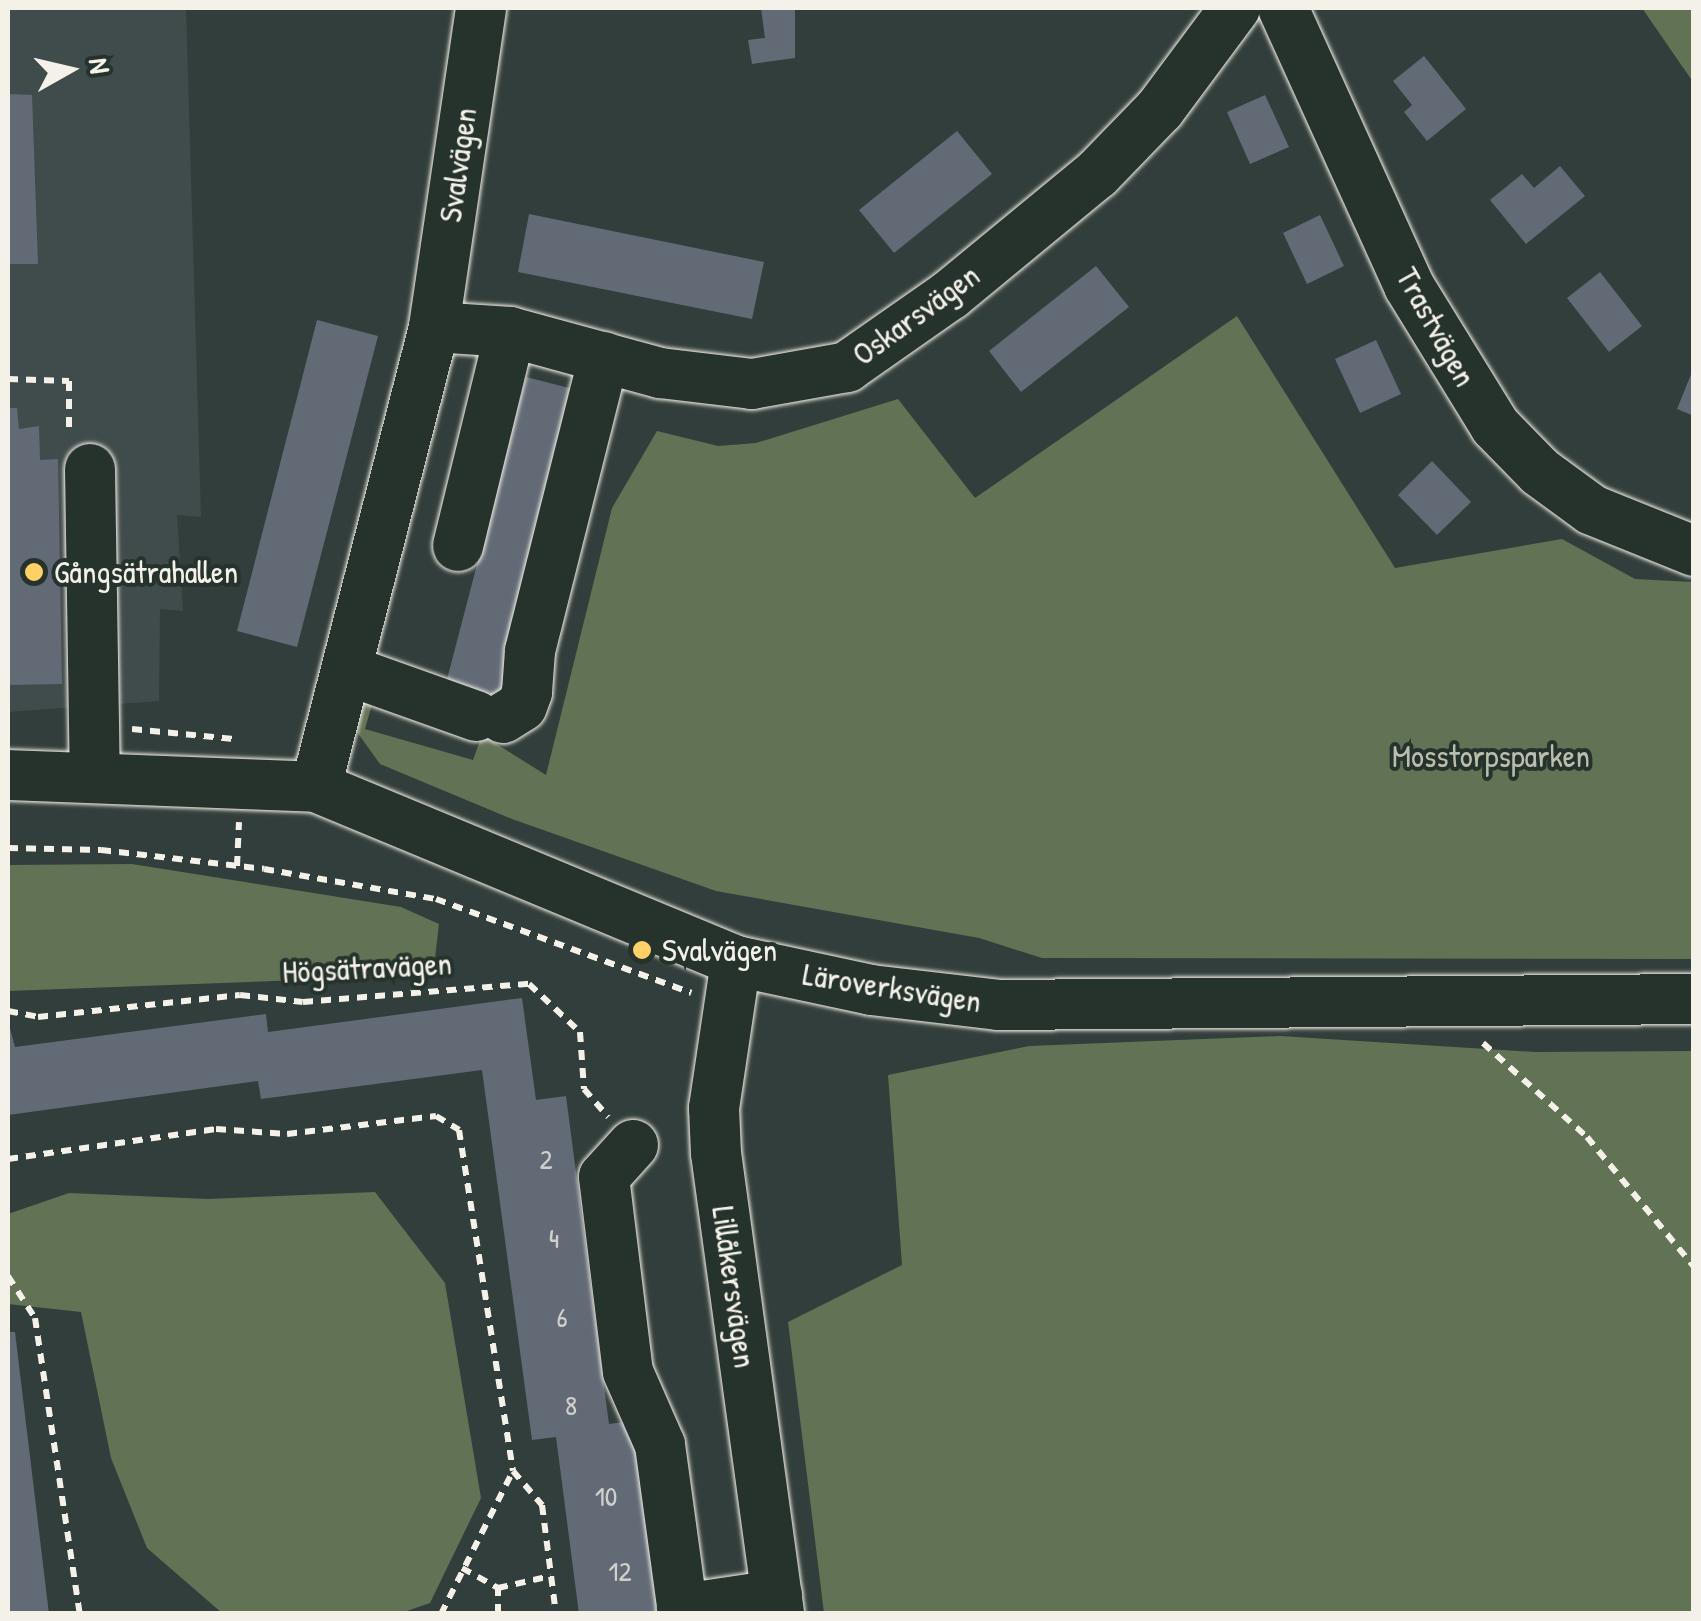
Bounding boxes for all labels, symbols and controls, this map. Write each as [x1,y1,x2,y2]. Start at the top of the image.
north arrow [20,20,120,120]
text: N [80,56,120,76]
street label: Svalvägen [431,105,485,225]
street label: Oskarsvägen [845,256,987,374]
street label: Trastvägen [1388,261,1484,393]
place label: Gångsätrahallen [54,553,238,591]
marker: Gångsätrahallen [23,561,45,583]
park label: Mosstorpsparken [1392,737,1590,775]
place label: Svalvägen [662,931,777,969]
marker: Svalvägen [631,939,653,961]
street label: Högsätravägen [281,944,453,992]
street label: Läroverksvägen [800,955,984,1021]
house number: 2 [539,1142,553,1176]
street label: Lillåkersvägen [704,1204,764,1370]
house number: 4 [549,1221,559,1255]
house number: 6 [556,1300,568,1334]
house number: 8 [565,1388,577,1422]
house number: 10 [595,1479,617,1513]
house number: 12 [608,1554,632,1588]

